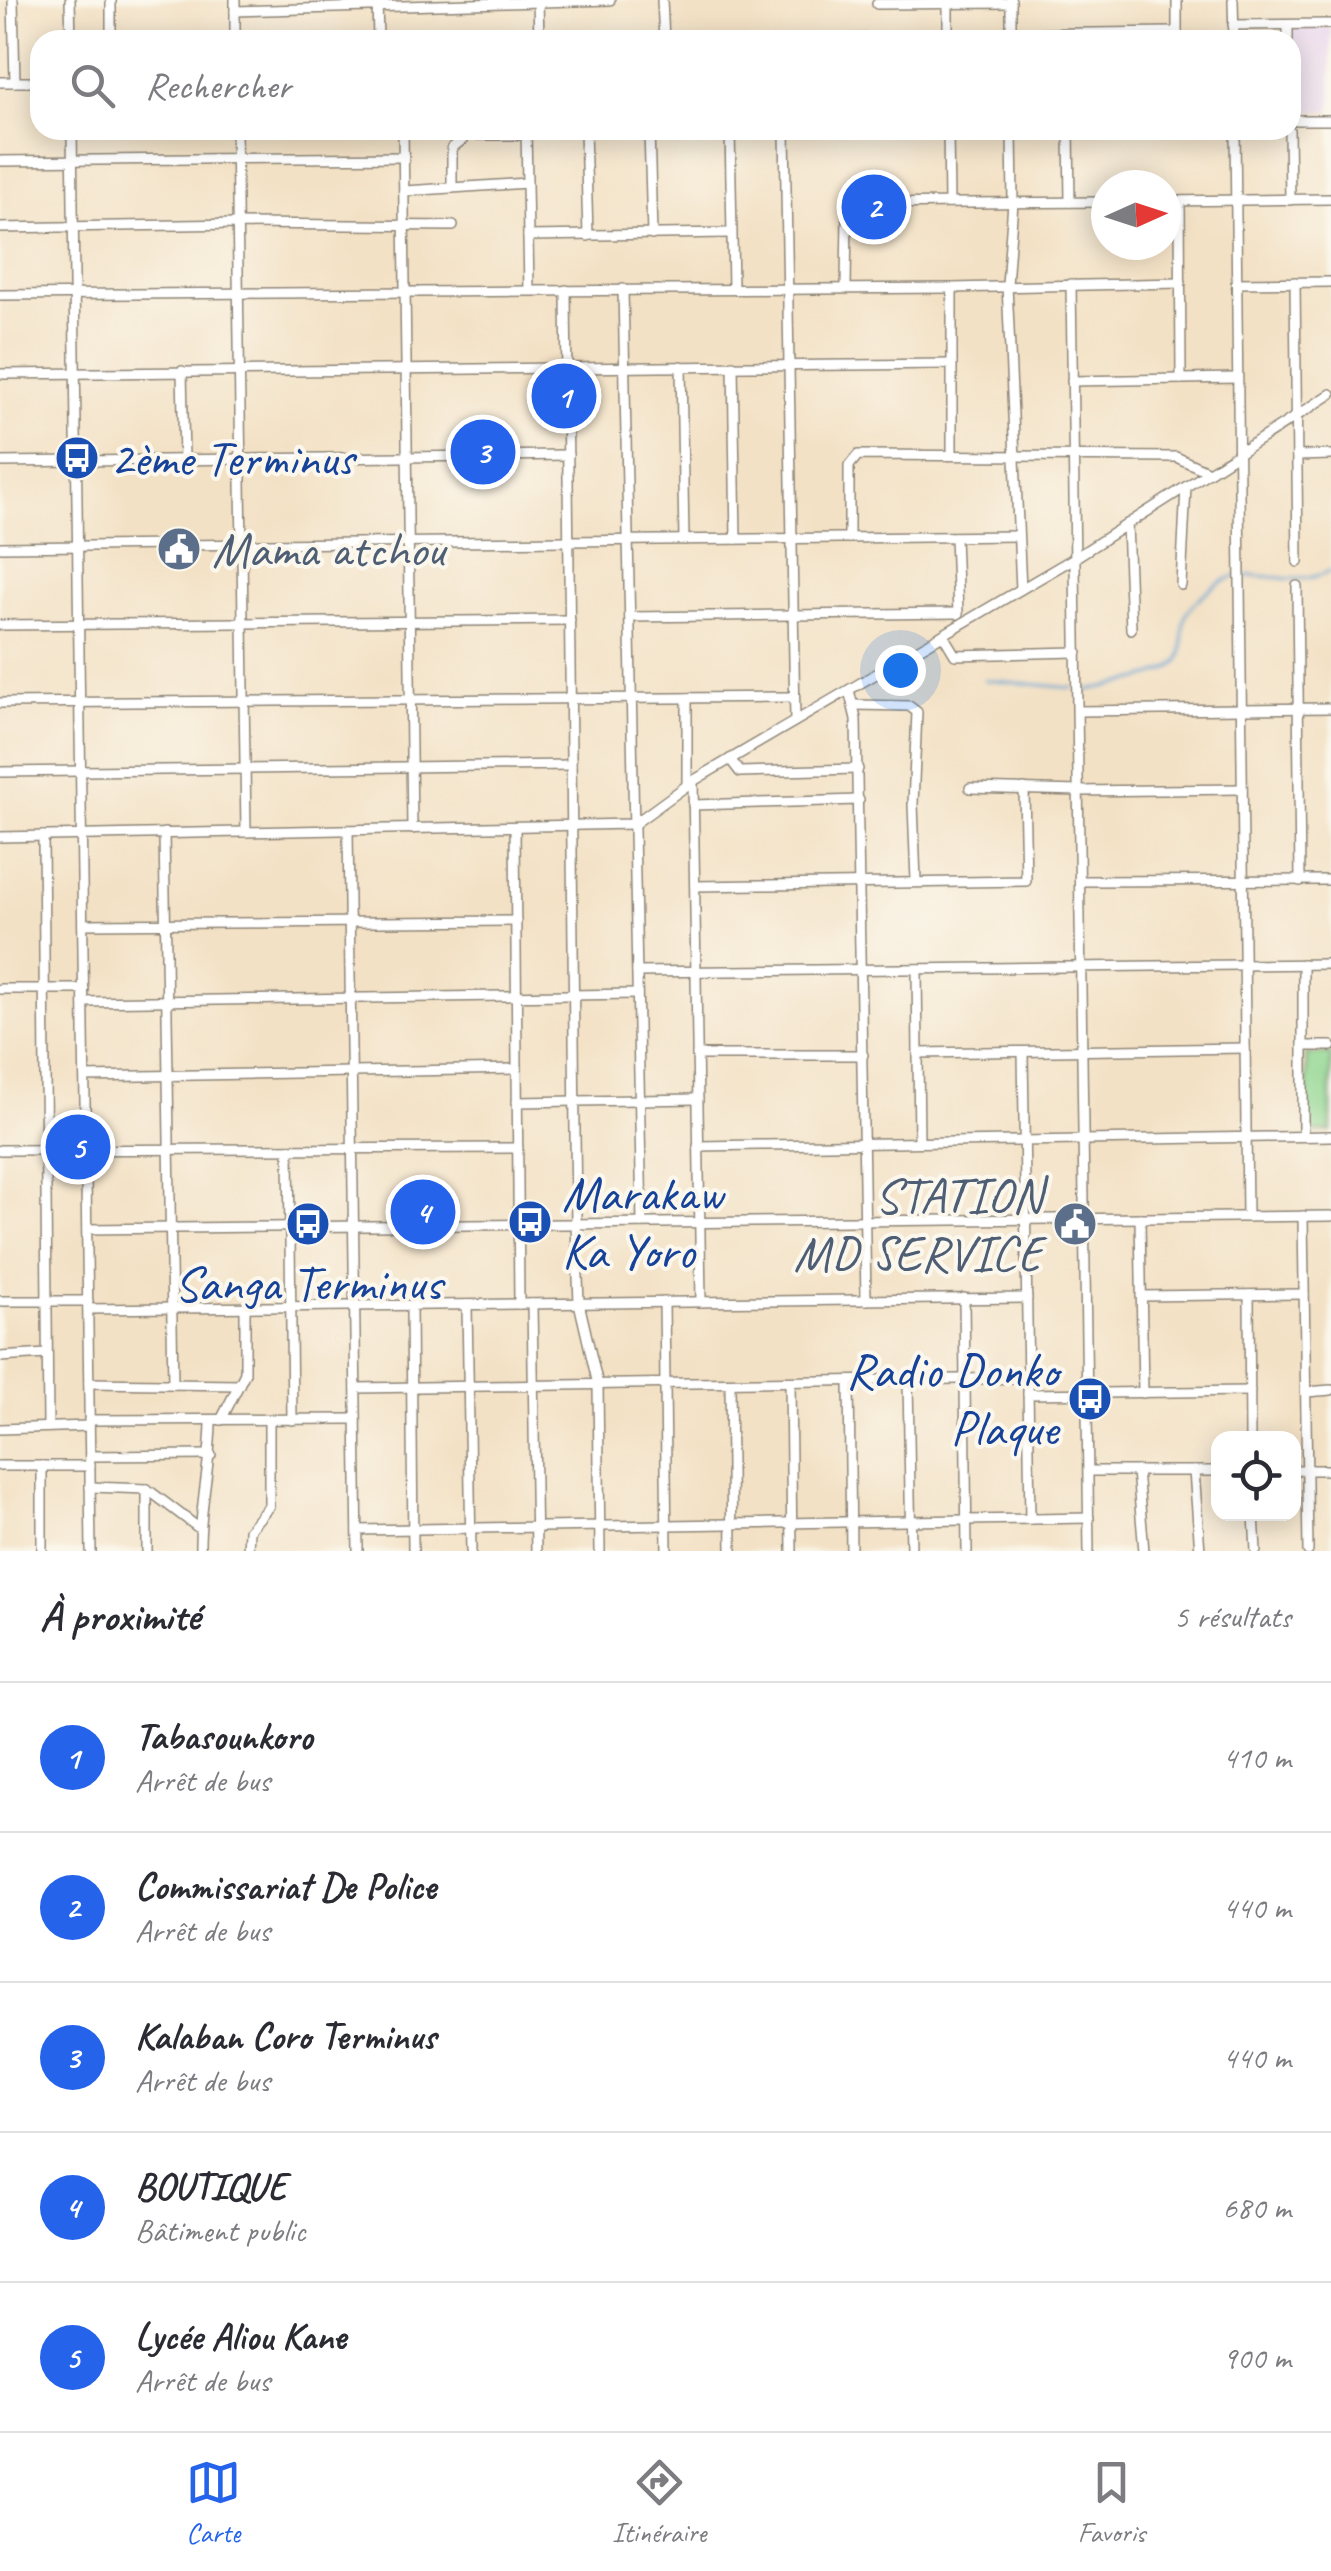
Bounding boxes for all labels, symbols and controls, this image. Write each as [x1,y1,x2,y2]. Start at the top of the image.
search box [30,30,1301,140]
icon: search [65,58,120,113]
text: Rechercher [145,62,291,109]
pin: 2 [842,170,906,244]
north arrow [1091,170,1181,260]
pin: 1 [532,358,596,434]
pin: 3 [450,414,516,490]
place label: 2ème Terminus [110,427,358,490]
bus stop icon: 2ème Terminus [54,435,100,481]
place label: Mama atchou [212,518,449,581]
public building icon: Mama atchou [156,526,202,572]
your location [875,645,926,696]
pin: 5 [46,1110,110,1184]
place label: Marakaw Ka Yoro [562,1162,726,1283]
place label: STATION MD SERVICE [793,1164,1049,1285]
pin: 4 [390,1174,456,1250]
bus stop icon: Marakaw Ka Yoro [507,1199,553,1245]
bus stop icon: Sanga Terminus [285,1201,331,1247]
public building icon: STATION MD SERVICE [1052,1201,1098,1247]
place label: Sanga Terminus [174,1252,446,1315]
place label: Radio Donko Plaque [846,1339,1063,1460]
bus stop icon: Radio Donko Plaque [1067,1376,1113,1422]
map controls [1211,1431,1301,1521]
button: locate [1211,1431,1301,1521]
text: À proximité [40,1590,200,1643]
text: 5 résultats [1174,1596,1291,1637]
text: Tabasounkoro [135,1713,312,1760]
text: 1 [65,1737,80,1778]
text: 410 m [1222,1737,1291,1778]
text: Arrêt de bus [135,1760,270,1801]
text: Commissariat De Police [135,1863,436,1910]
text: 2 [65,1887,80,1928]
text: 440 m [1222,1887,1291,1928]
text: Arrêt de bus [135,1910,270,1951]
text: Kalaban Coro Terminus [135,2013,436,2060]
text: 3 [65,2037,80,2078]
text: 440 m [1222,2037,1291,2078]
text: Arrêt de bus [135,2060,270,2101]
text: BOUTIQUE [135,2163,286,2210]
text: 4 [65,2187,80,2228]
text: 680 m [1222,2187,1291,2228]
text: Bâtiment public [135,2210,306,2251]
text: Lycée Aliou Kane [135,2313,346,2360]
text: 5 [66,2337,79,2378]
text: 900 m [1222,2337,1291,2378]
text: Arrêt de bus [135,2360,270,2401]
tab: Carte [186,2455,241,2550]
tab: Itinéraire [612,2455,706,2550]
tab: Favoris [1078,2455,1145,2550]

